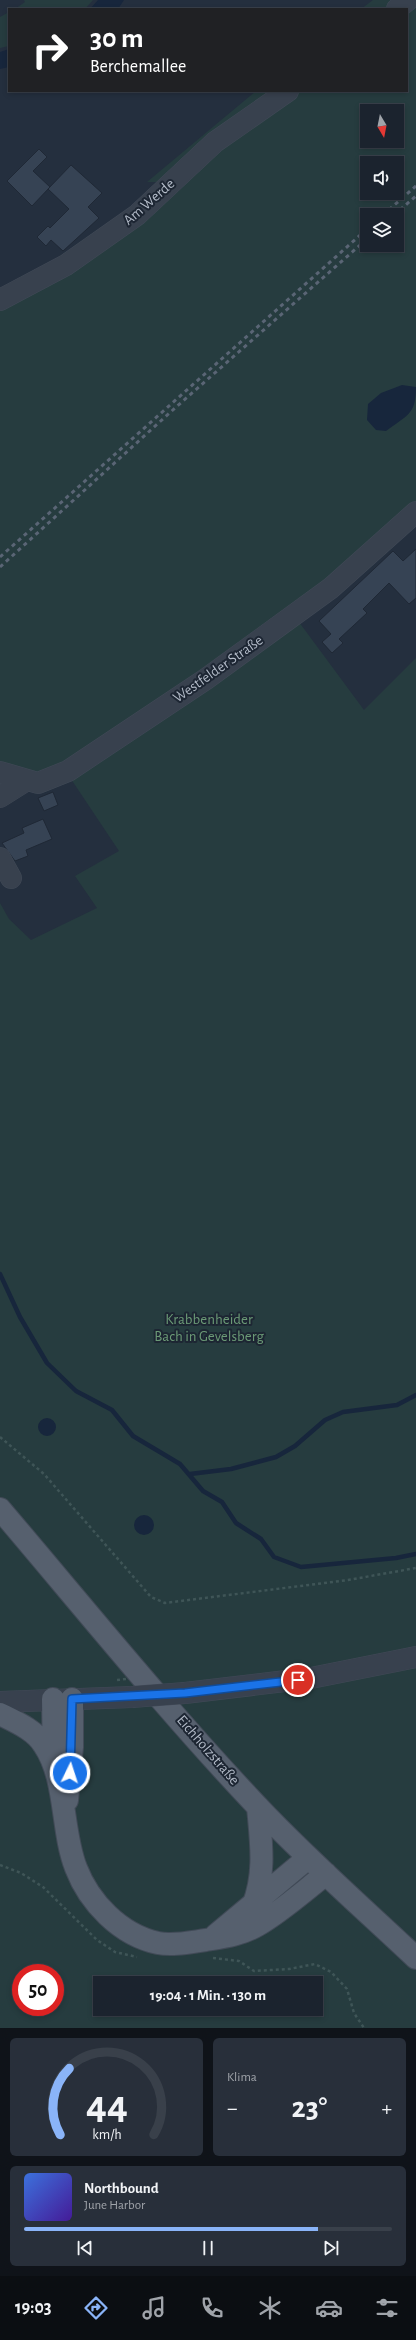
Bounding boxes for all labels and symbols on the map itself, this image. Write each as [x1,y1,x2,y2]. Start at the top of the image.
north arrow [360,104,404,148]
street label: Am Werde [121,176,177,228]
street label: Westfelder Straße [170,633,266,705]
park label: Krabbenheider Bach in Gevelsberg [154,1312,264,1344]
pin [281,1663,315,1697]
street label: Eichholzstraße [174,1712,242,1788]
position arrow [49,1752,91,1794]
speed limit sign: 50 [12,1964,64,2016]

